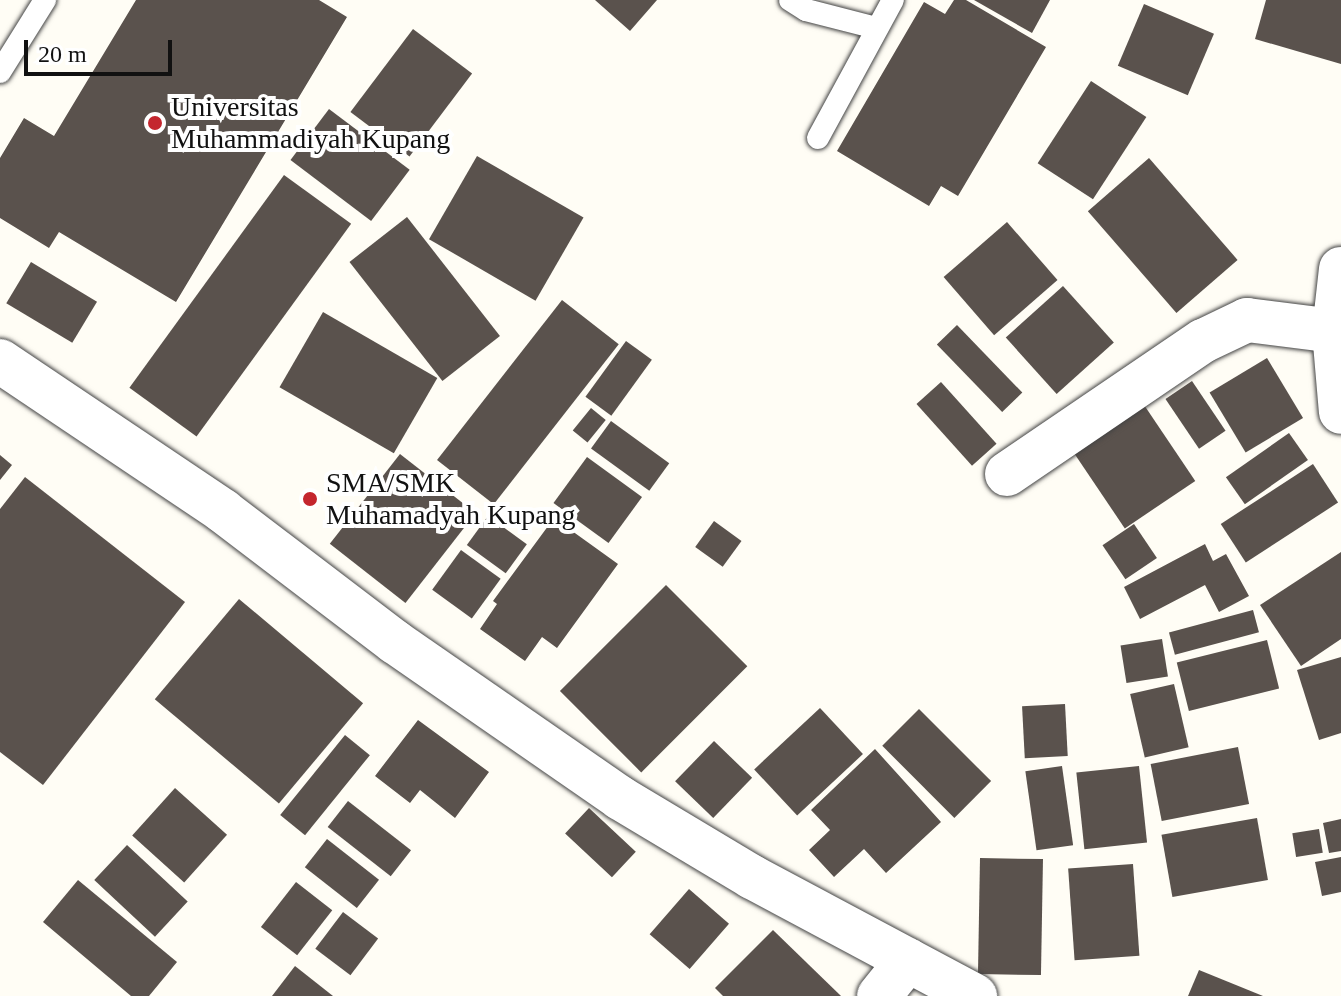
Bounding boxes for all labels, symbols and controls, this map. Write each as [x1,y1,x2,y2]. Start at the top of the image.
scale bar [28,24,176,74]
text: 20 m [38,41,87,67]
place label: Universitas Muhammadiyah Kupang [171,90,450,156]
marker: Universitas Muhammadiyah Kupang [146,114,164,132]
place label: SMA/SMK Muhamadyah Kupang [326,466,576,532]
marker: SMA/SMK Muhamadyah Kupang [301,490,319,508]

